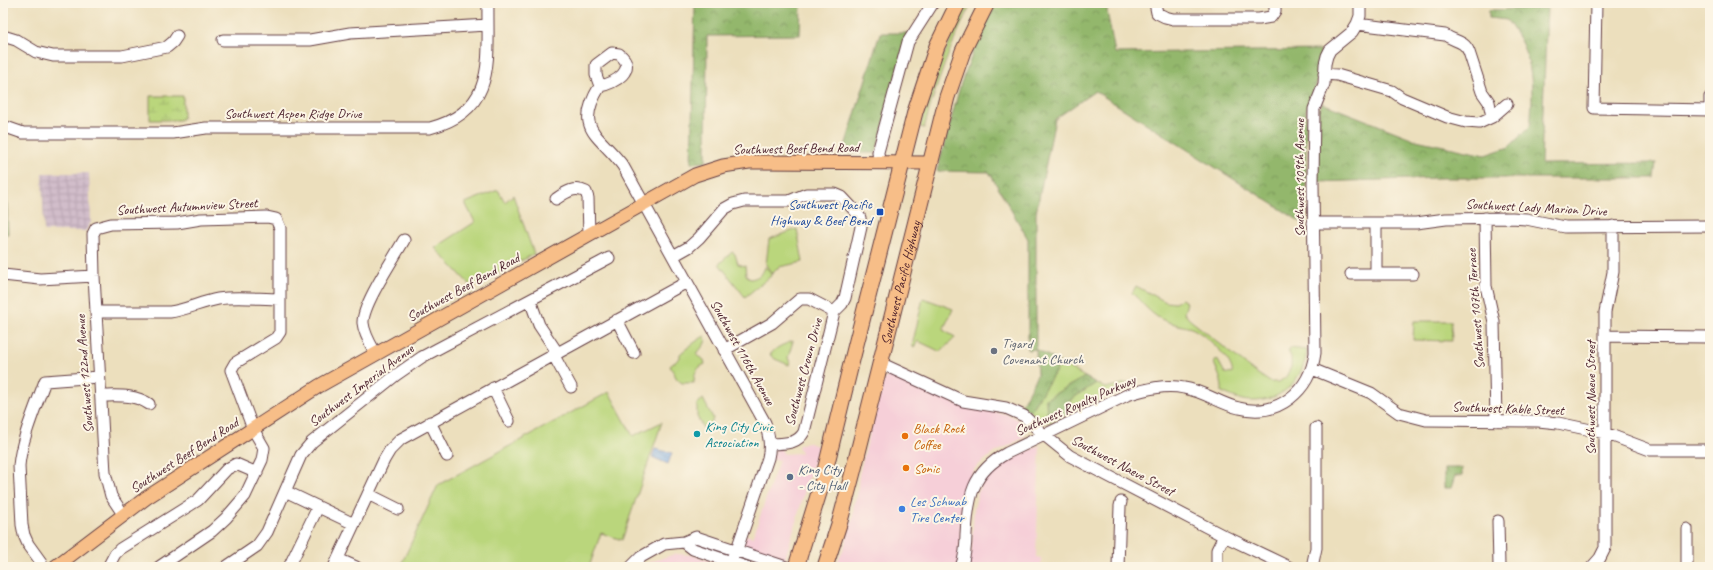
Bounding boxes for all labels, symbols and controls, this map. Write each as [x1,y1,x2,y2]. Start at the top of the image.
street label: Southwest Aspen Ridge Drive [224,105,363,122]
street label: Southwest 109th Avenue [1291,118,1308,237]
street label: Southwest Beef Bend Road [733,139,862,158]
street label: Southwest Autumnview Street [116,194,259,219]
street label: Southwest Lady Marion Drive [1465,195,1608,220]
place label: Southwest Pacific Highway & Beef Bend [770,196,874,229]
marker: Southwest Pacific Highway & Beef Bend [875,207,885,217]
street label: Southwest Pacific Highway [877,218,925,347]
street label: Southwest 107th Terrace [1463,247,1488,370]
street label: Southwest Beef Bend Road [404,248,525,325]
street label: Southwest 116th Avenue [707,297,779,409]
street label: Southwest 122nd Avenue [72,313,97,434]
street label: Southwest Crown Drive [781,315,826,428]
place label: Tigard Covenant Church [1002,335,1084,368]
street label: Southwest Naeve Street [1582,339,1599,455]
street label: Southwest Imperial Avenue [305,340,418,430]
marker: Tigard Covenant Church [989,346,999,356]
street label: Southwest Royalty Parkway [1012,371,1139,440]
street label: Southwest Kable Street [1452,398,1565,419]
street label: Southwest Beef Bend Road [127,413,244,497]
place label: King City Civic Association [705,418,774,451]
place label: Black Rock Coffee [913,420,965,453]
marker: King City Civic Association [692,429,702,439]
marker: Black Rock Coffee [900,431,910,441]
street label: Southwest Naeve Street [1068,431,1179,501]
place label: Sonic [914,460,941,477]
place label: King City - City Hall [798,461,849,494]
marker: Sonic [901,463,911,473]
marker: King City - City Hall [785,472,795,482]
place label: Les Schwab Tire Center [910,493,967,526]
marker: Les Schwab Tire Center [897,504,907,514]

